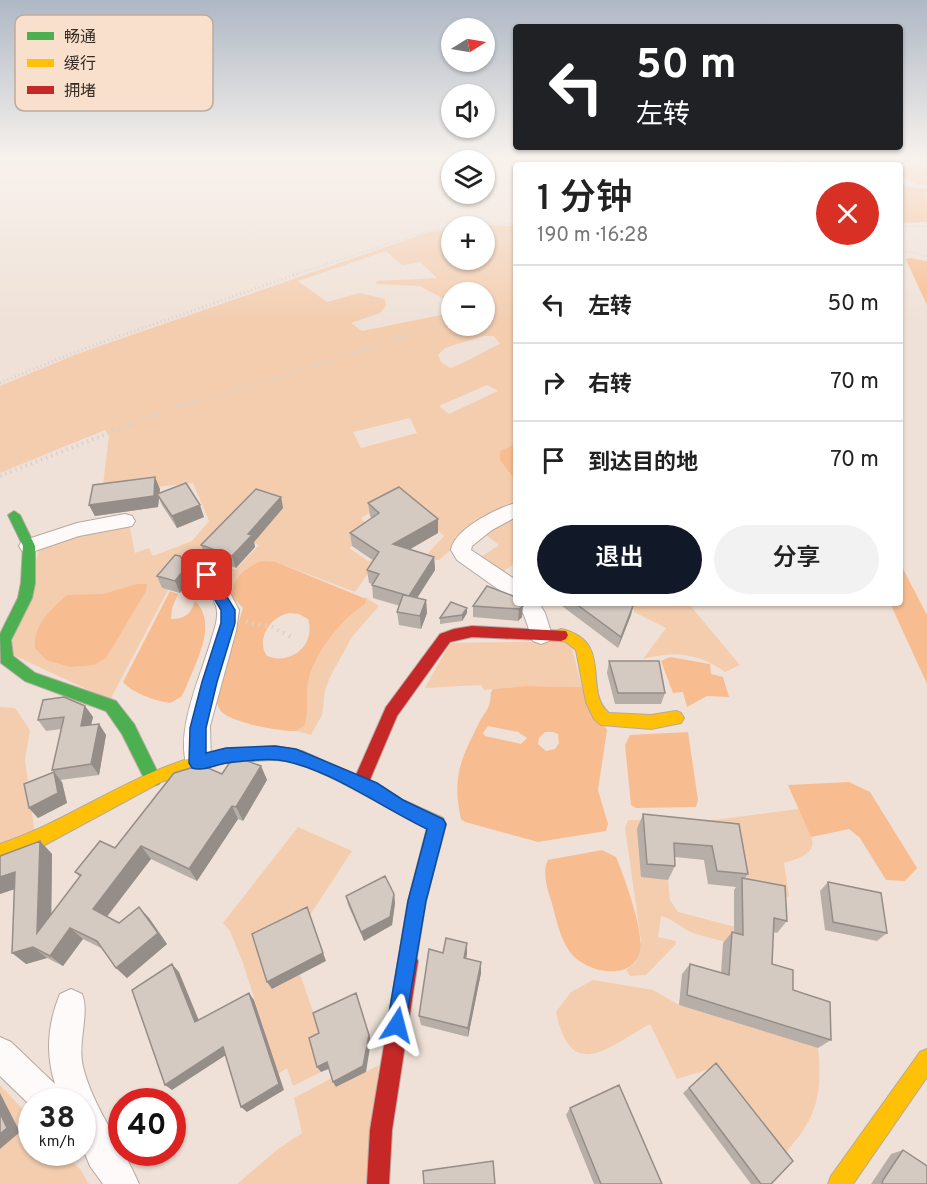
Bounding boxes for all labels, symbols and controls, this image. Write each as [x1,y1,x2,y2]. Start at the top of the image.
legend [15,15,213,111]
north arrow [441,18,495,72]
map controls [441,18,495,336]
text: 畅通 [64,28,96,48]
text: 50 m [636,40,737,93]
icon: left [537,48,615,126]
text: 缓行 [64,55,96,75]
text: 拥堵 [64,82,96,102]
button: sound [441,84,495,138]
text: 左转 [636,99,690,133]
button: layers [441,150,495,204]
text: 1 分钟 [537,177,632,223]
button: close [816,182,879,245]
button: + [441,216,495,270]
text: 190 m · 16:28 [537,223,648,249]
button: − [441,282,495,336]
icon: left [537,288,570,321]
text: 50 m [827,291,879,318]
text: 左转 [588,294,632,321]
icon: right [537,366,570,399]
text: 70 m [830,369,879,396]
text: 右转 [588,372,632,399]
icon: arrive [537,444,570,477]
text: 70 m [830,447,879,474]
text: 到达目的地 [588,450,698,477]
button: 退出 [537,525,702,594]
button: 分享 [714,525,879,594]
pin [181,549,232,600]
icon: arrive [190,558,223,591]
position arrow [365,993,429,1057]
speed limit sign: 40 [108,1088,186,1166]
text: 38 [39,1101,75,1138]
text: km/h [39,1133,75,1152]

